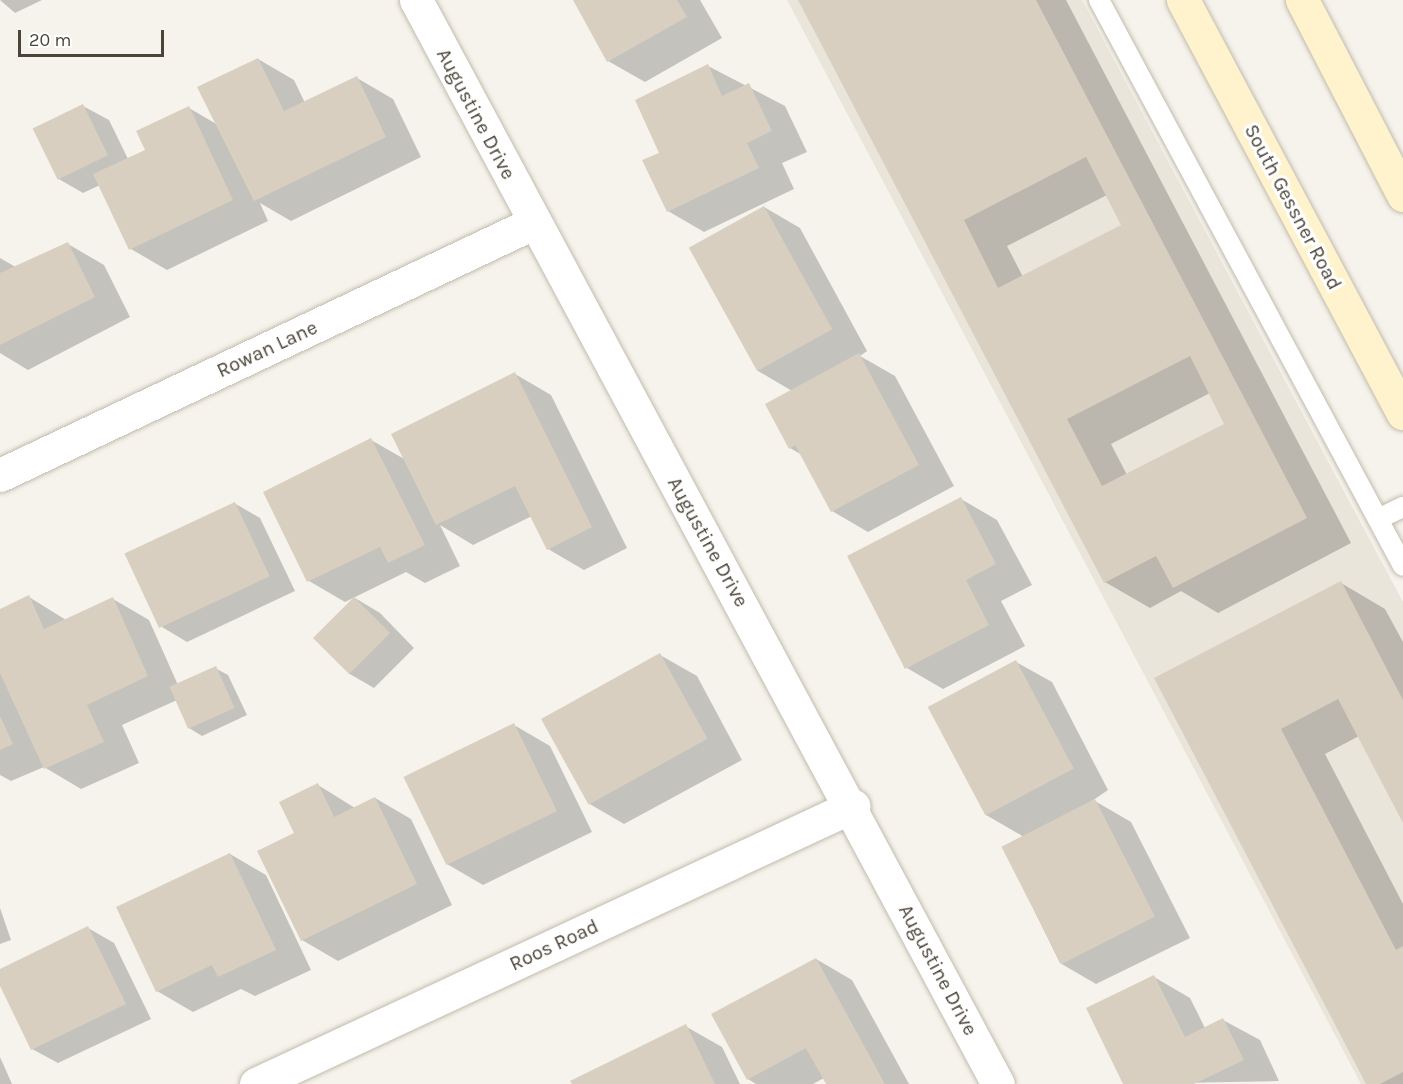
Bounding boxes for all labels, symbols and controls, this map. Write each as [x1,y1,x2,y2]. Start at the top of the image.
scale bar [21,18,166,56]
text: 20 m [29,29,71,51]
street label: Augustine Drive [431,44,521,184]
street label: South Gessner Road [1239,120,1347,294]
street label: Rowan Lane [213,315,321,383]
street label: Augustine Drive [662,473,754,611]
street label: Augustine Drive [893,900,983,1040]
street label: Roos Road [506,914,602,976]

